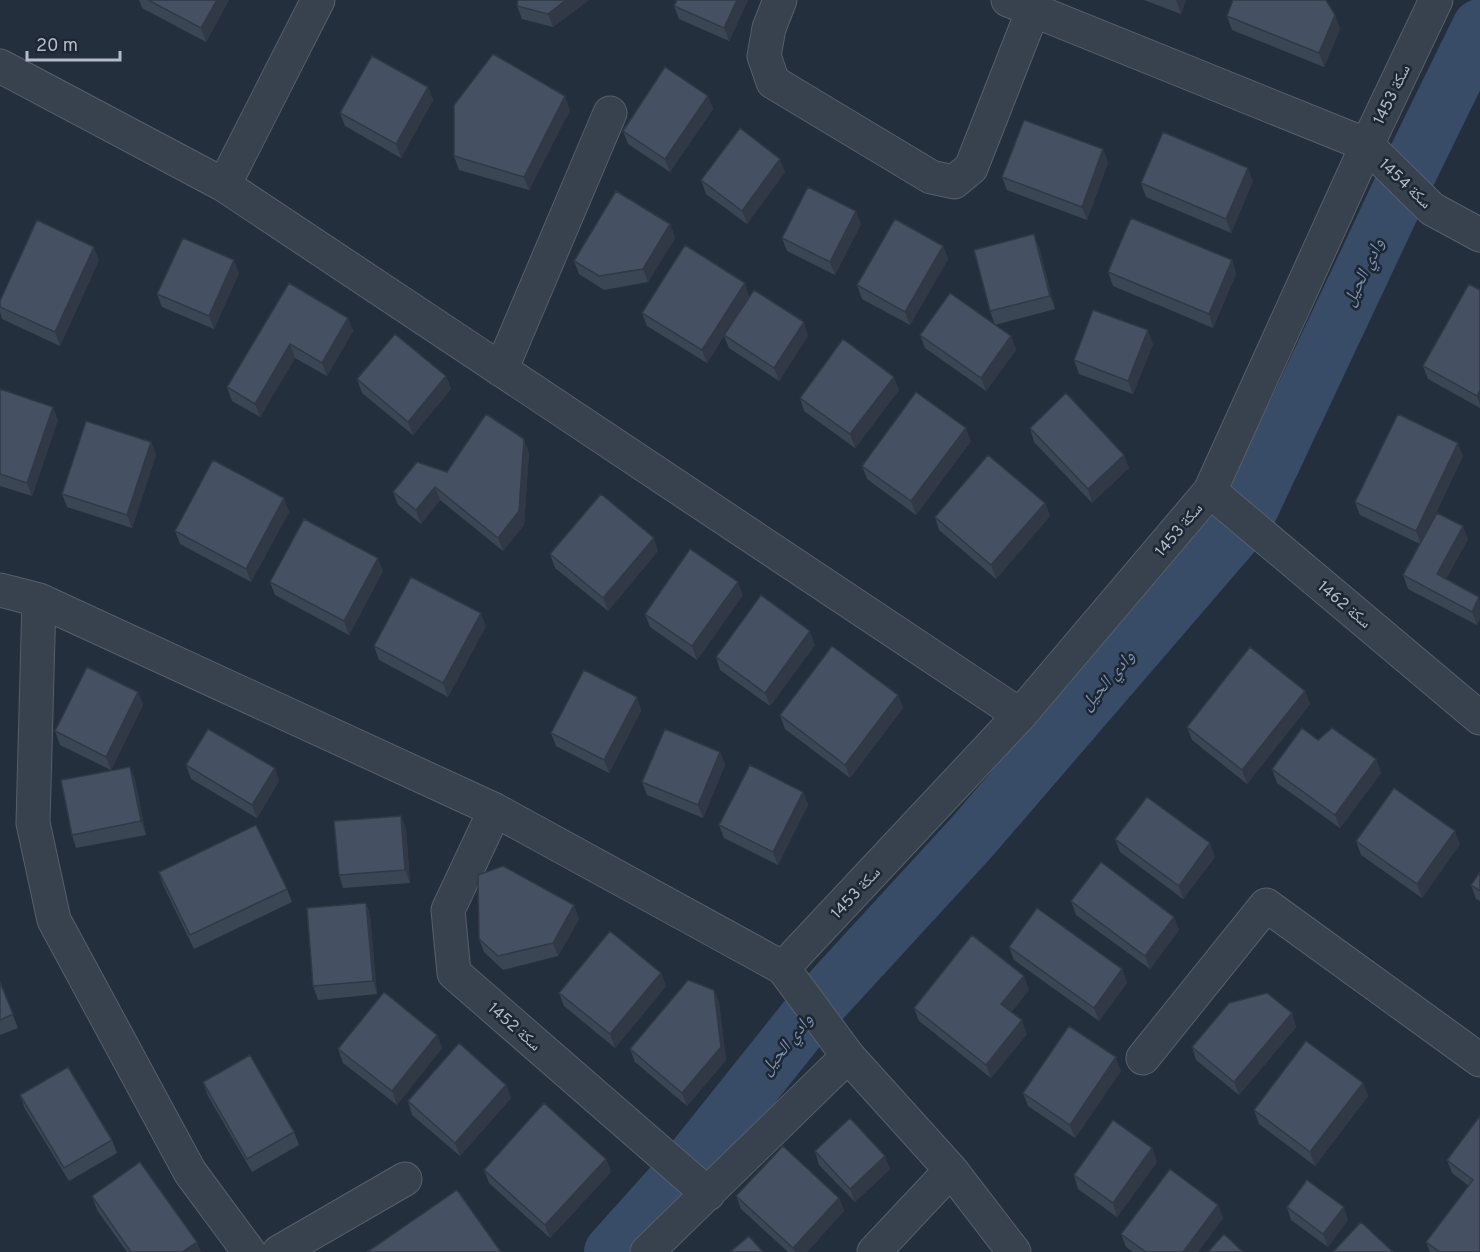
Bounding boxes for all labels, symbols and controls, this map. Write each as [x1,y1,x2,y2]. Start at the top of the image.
scale bar [27,24,120,62]
text: 20 m [36,35,78,58]
street label: سكة 1453 [1370,62,1416,128]
street label: سكة 1454 [1374,155,1435,214]
water label: وادي الحيل [1338,234,1392,311]
street label: سكة 1453 [1151,499,1208,561]
street label: سكة 1462 [1313,577,1375,634]
water label: وادي الحيل [1076,646,1142,717]
street label: سكة 1453 [827,863,886,924]
street label: سكة 1452 [483,999,544,1056]
water label: وادي الحيل [755,1009,821,1081]

